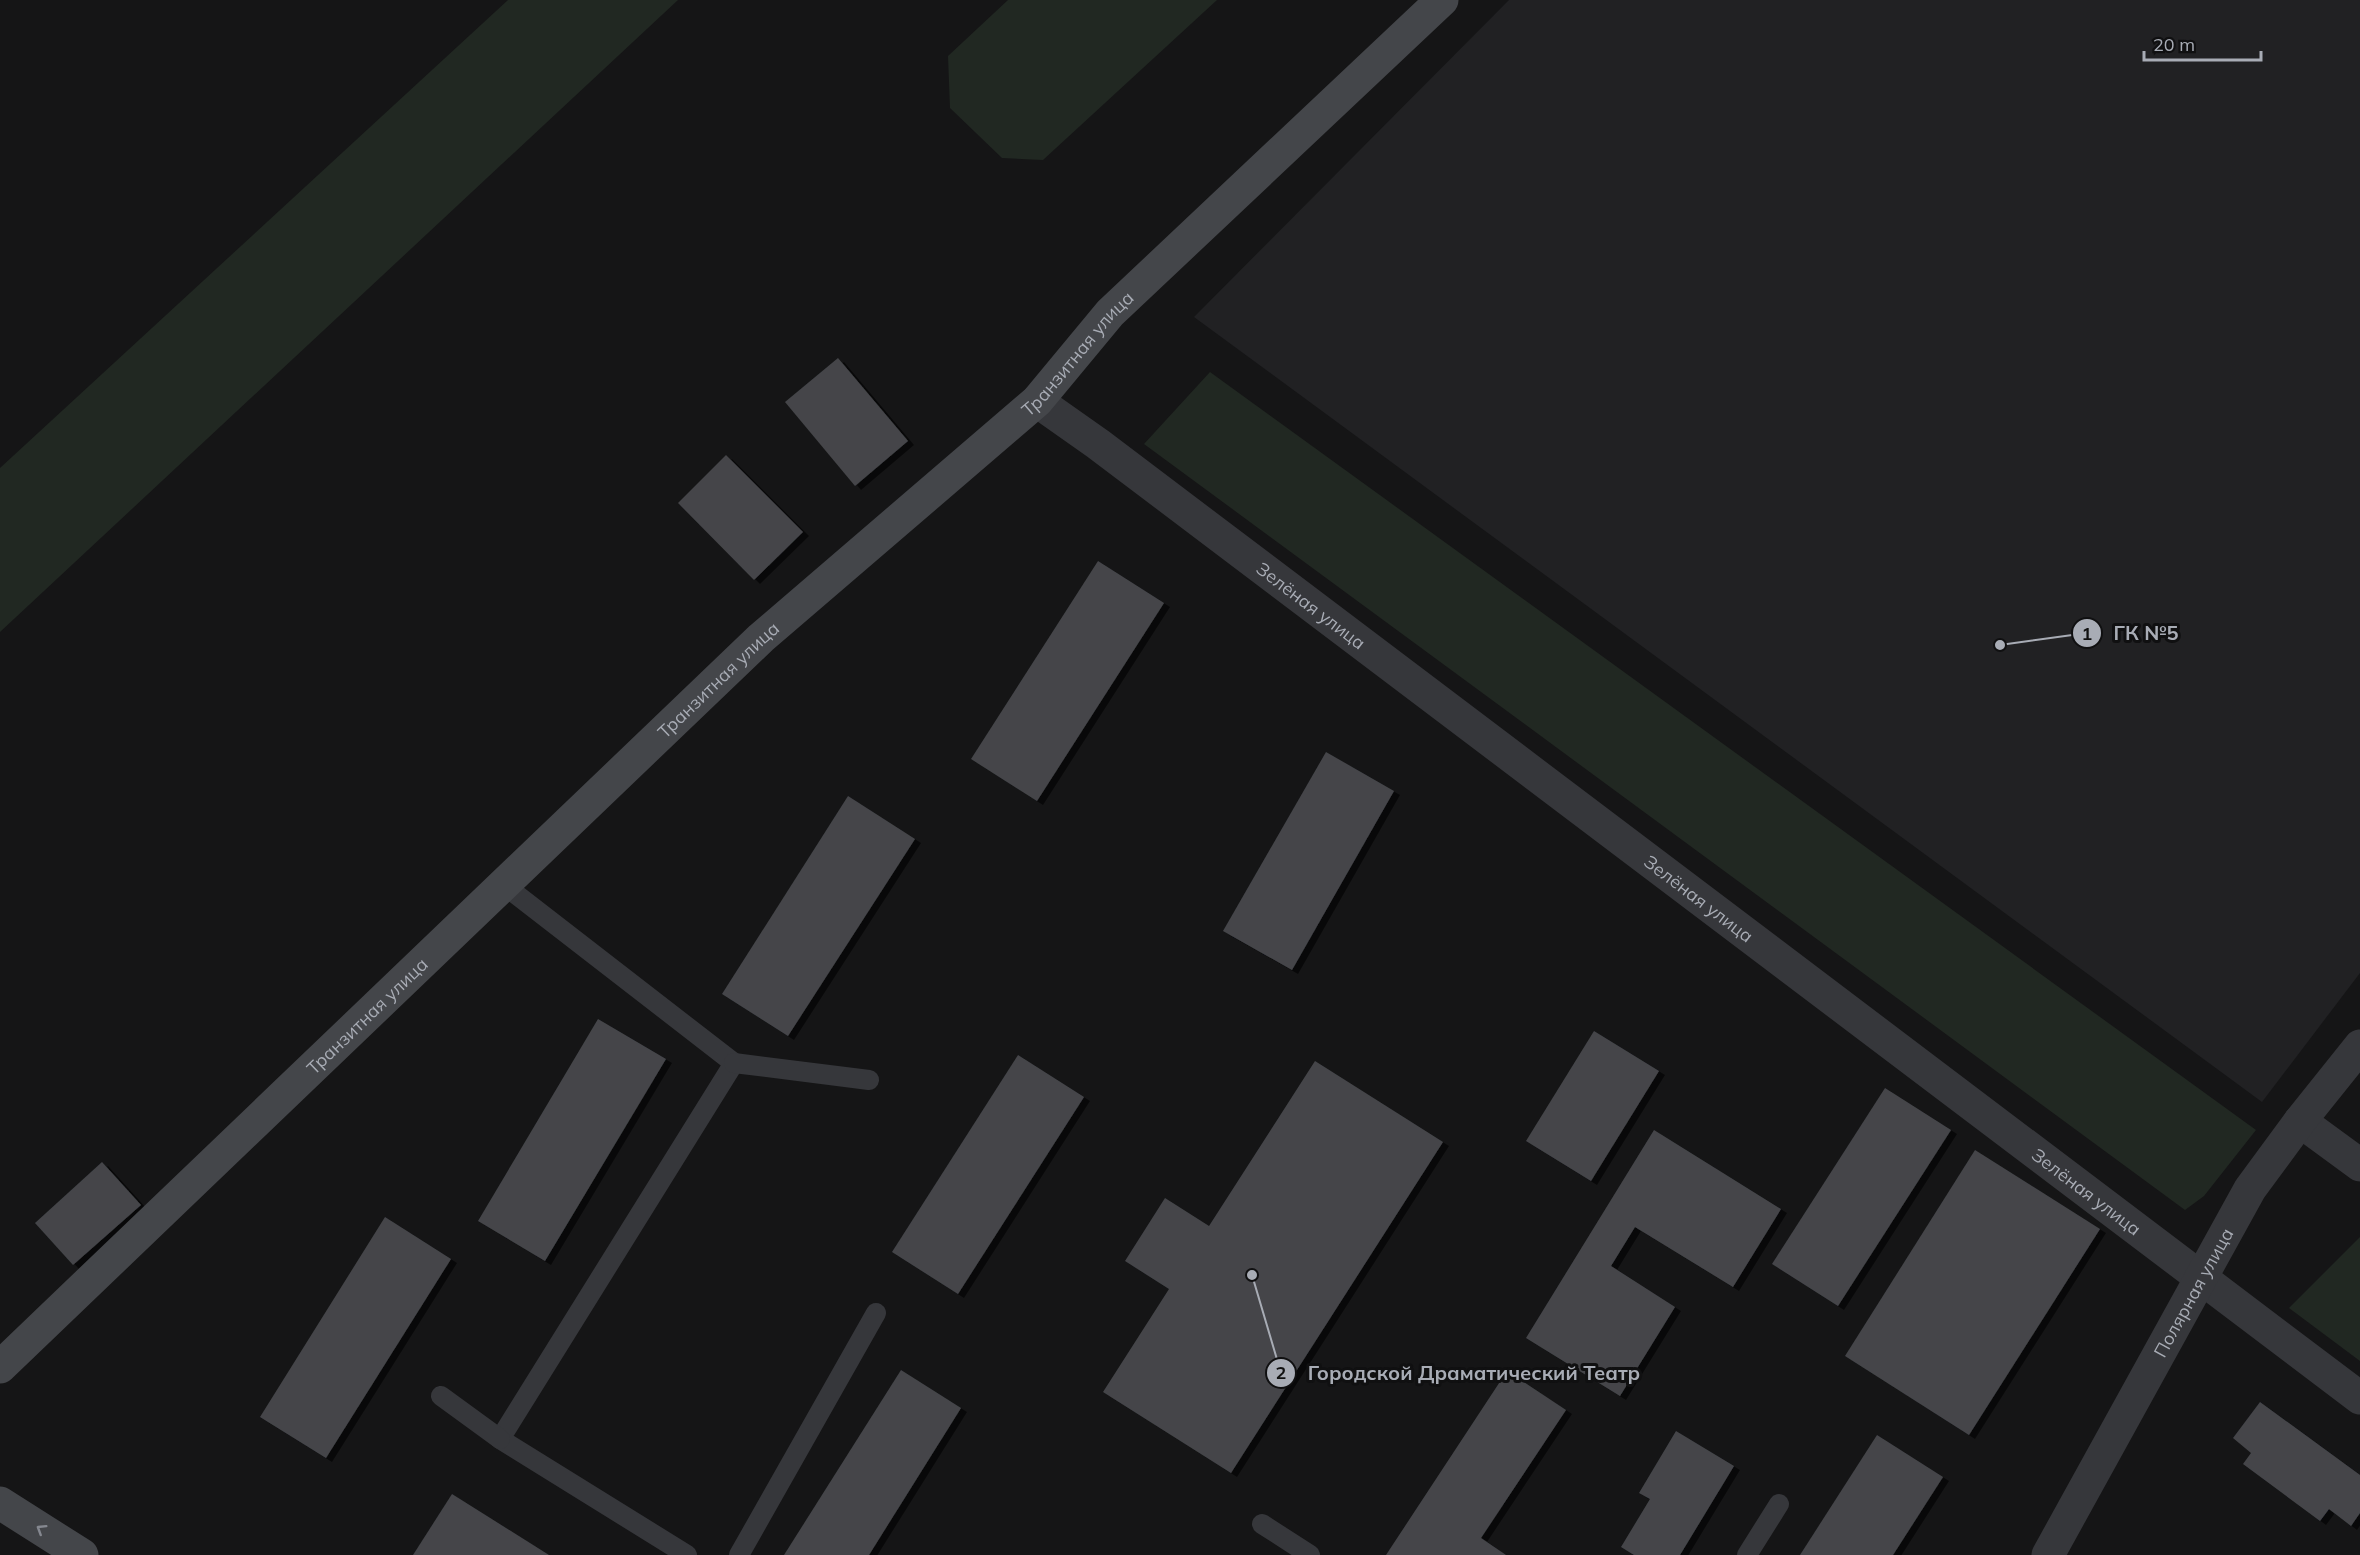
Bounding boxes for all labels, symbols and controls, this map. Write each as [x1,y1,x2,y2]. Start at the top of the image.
scale bar [2144,24,2261,62]
text: 20 m [2153,33,2195,56]
street label: Транзитная улица [1016,286,1138,421]
street label: Зелёная улица [1252,557,1371,654]
callout: ГК №5 [2072,614,2191,652]
street label: Транзитная улица [652,616,783,743]
text: ГК №5 [2113,620,2179,645]
text: 1 [2082,622,2092,645]
street label: Зелёная улица [1640,850,1758,947]
street label: Транзитная улица [301,952,432,1079]
street label: Зелёная улица [2027,1143,2146,1240]
street label: Полярная улица [2148,1224,2238,1361]
callout: Городской Драматический Театр [1266,1354,1653,1392]
text: Городской Драматический Театр [1308,1360,1640,1385]
text: 2 [1276,1361,1286,1384]
one-way arrow [37,1525,47,1537]

